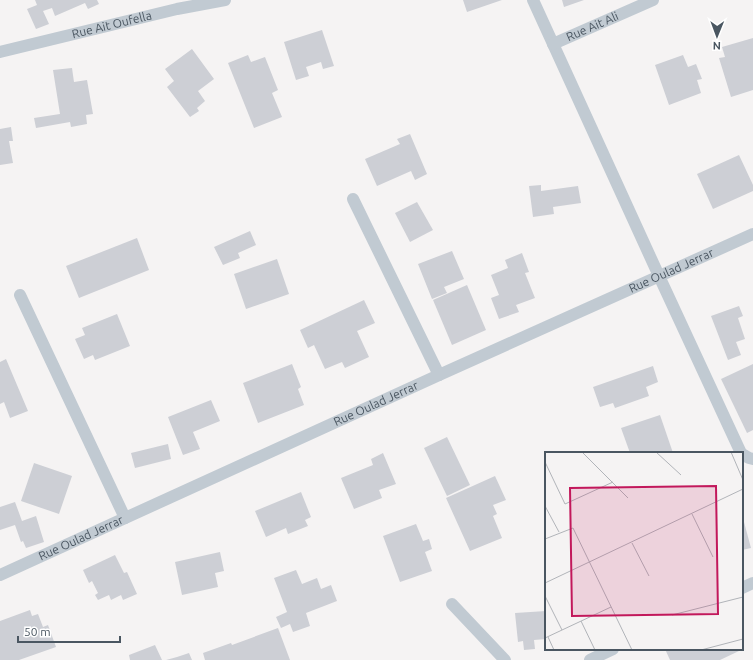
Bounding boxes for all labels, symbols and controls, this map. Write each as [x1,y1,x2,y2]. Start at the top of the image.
street label: Rue Ait Oufella [70,8,153,40]
street label: Rue Ait Ali [564,9,620,43]
north arrow [697,16,737,56]
text: N [713,40,721,52]
street label: Rue Oulad Jerrar [627,245,716,295]
street label: Rue Oulad Jerrar [331,378,420,428]
inset map [545,452,743,650]
street label: Rue Oulad Jerrar [37,513,125,563]
scale bar [18,618,120,644]
text: 50 m [24,625,51,638]

